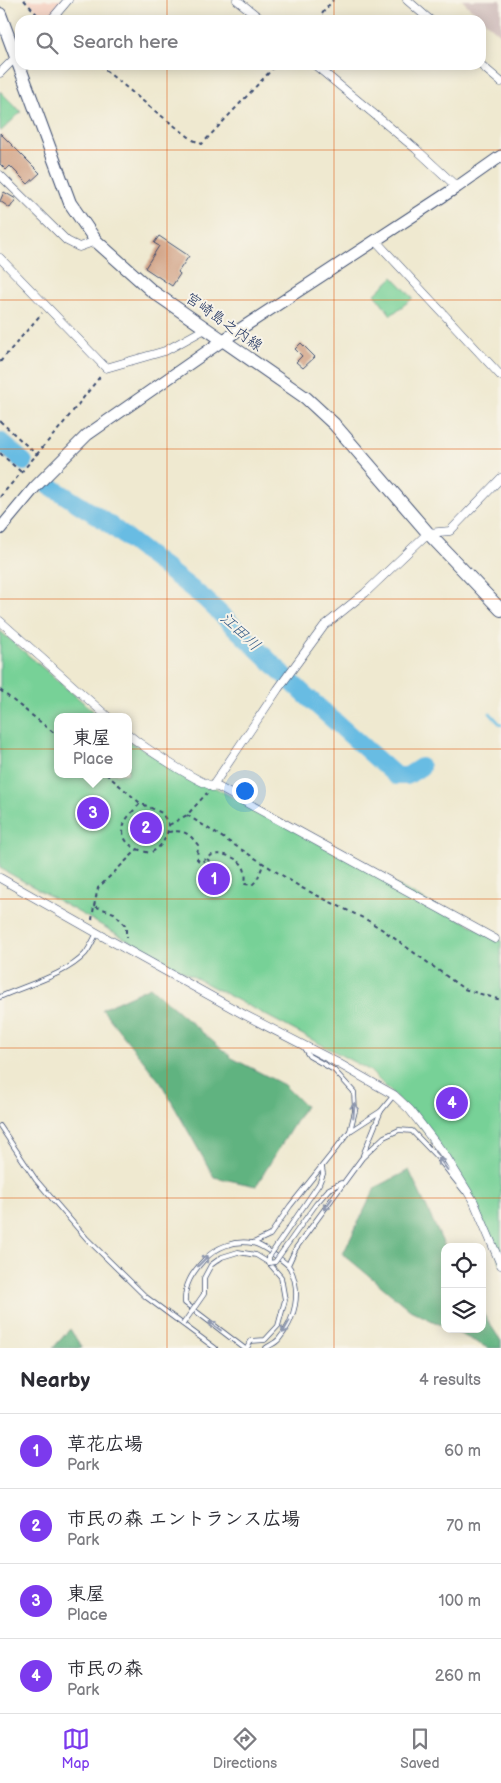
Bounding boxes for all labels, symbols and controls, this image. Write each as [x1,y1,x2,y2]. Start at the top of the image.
search box [15,15,486,70]
icon: search [33,29,61,57]
text: Search here [73,31,178,54]
street label: 宮崎島之内線 [182,288,266,356]
water label: 江田川 [216,609,264,655]
popup [54,713,132,778]
text: 東屋 [73,727,111,750]
text: Place [73,750,113,769]
your location [232,778,258,804]
pin: 3 [77,794,109,832]
pin: 2 [130,809,162,847]
pin: 1 [198,860,230,898]
pin: 4 [436,1084,468,1122]
one-way arrow [349,1103,358,1119]
one-way arrow [437,1158,448,1171]
one-way arrow [323,1197,333,1211]
map controls [441,1243,486,1333]
button: locate [441,1243,486,1288]
one-way arrow [197,1254,209,1267]
button: layers [441,1288,486,1333]
one-way arrow [280,1319,290,1333]
one-way arrow [209,1320,222,1331]
text: Nearby [20,1368,90,1393]
text: 4 results [419,1371,481,1390]
text: 草花広場 [67,1433,143,1456]
text: 1 [33,1442,39,1461]
text: 60 m [444,1442,481,1461]
text: Park [67,1456,99,1475]
text: 市民の森 エントランス広場 [67,1508,300,1531]
text: 2 [31,1517,41,1536]
text: 70 m [446,1517,481,1536]
text: Park [67,1531,99,1550]
text: 東屋 [67,1583,105,1606]
text: 3 [31,1592,41,1611]
text: 100 m [438,1592,481,1611]
text: Place [67,1606,108,1625]
text: 市民の森 [67,1658,143,1681]
text: 4 [31,1667,41,1686]
text: 260 m [435,1667,481,1686]
text: Park [67,1681,99,1700]
tab: Map [62,1725,90,1772]
tab: Directions [213,1725,277,1772]
tab: Saved [400,1725,439,1772]

